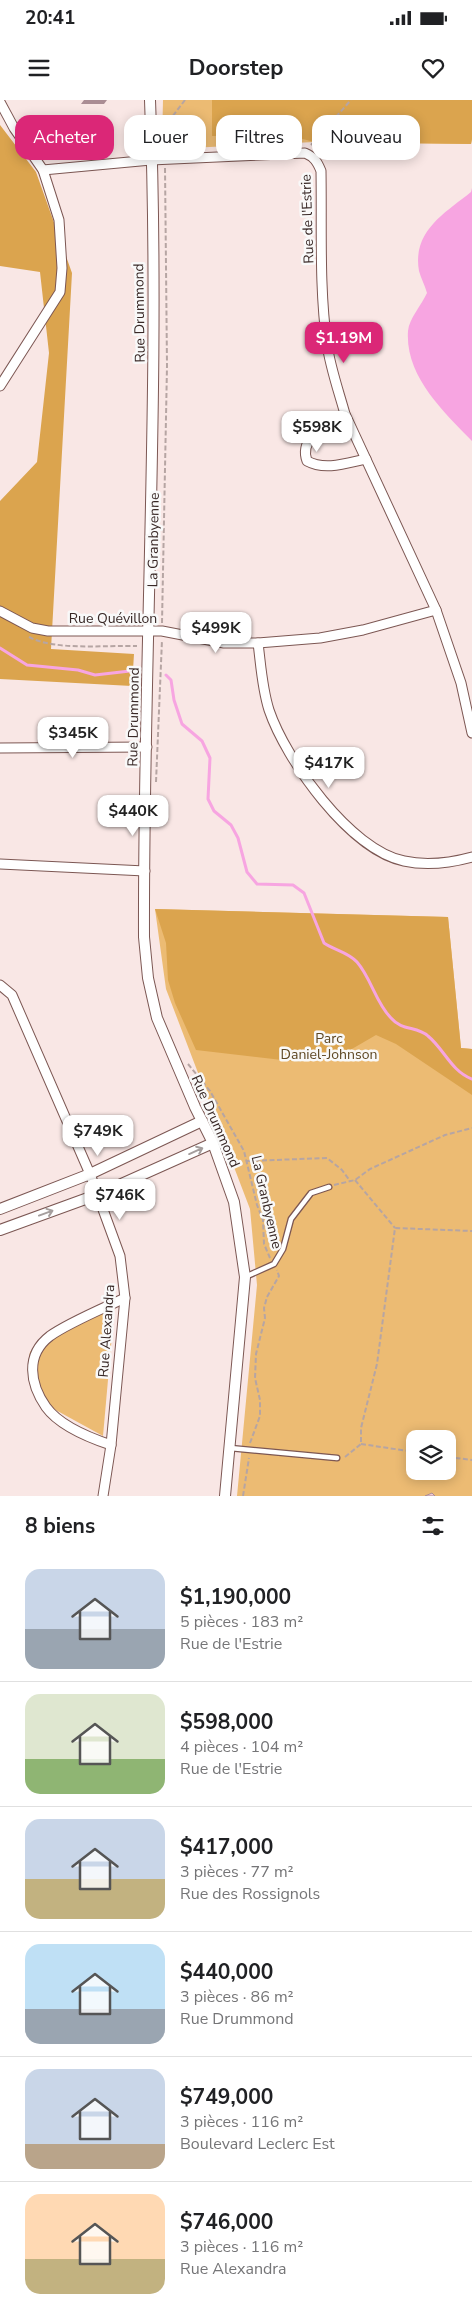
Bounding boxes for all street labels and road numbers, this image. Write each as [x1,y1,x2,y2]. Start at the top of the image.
street label: Rue de l'Estrie [296,174,319,264]
street label: Rue Drummond [129,263,150,363]
street label: La Granbyenne [143,492,164,588]
street label: Rue Quévillon [69,609,157,628]
street label: Rue Drummond [123,667,144,767]
street label: Rue Drummond [187,1072,244,1170]
street label: La Granbyenne [247,1154,286,1251]
street label: Rue Alexandra [94,1284,119,1378]

